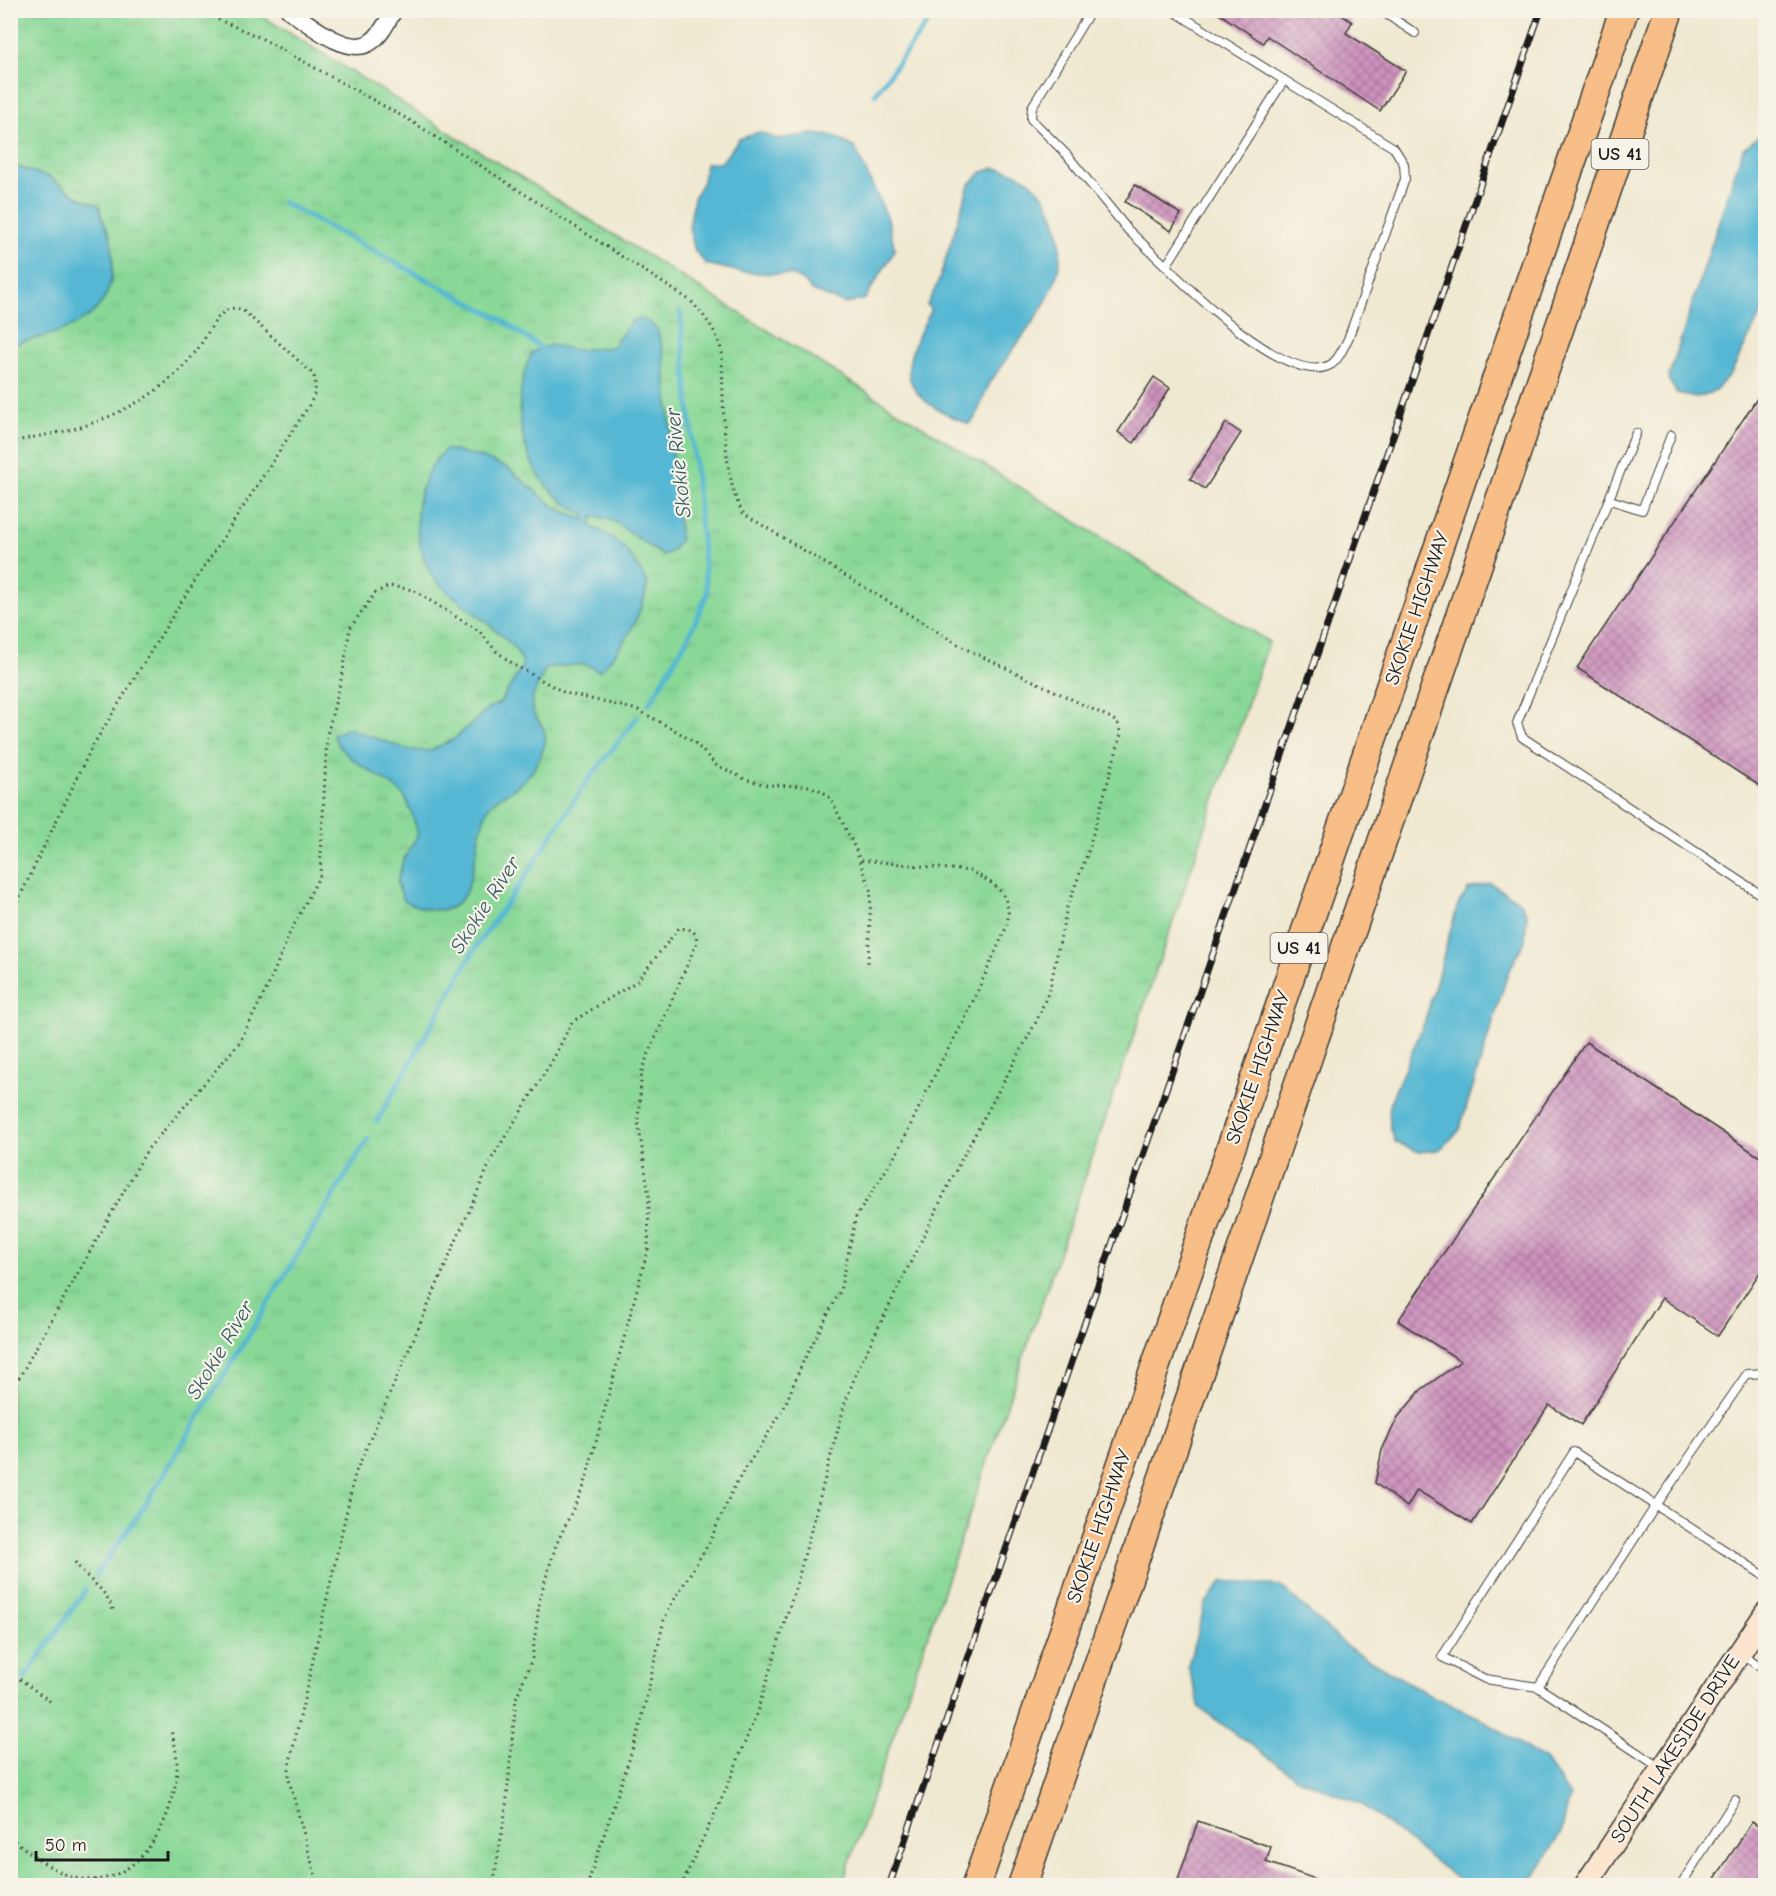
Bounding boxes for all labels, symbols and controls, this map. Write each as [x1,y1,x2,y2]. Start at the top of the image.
road number: US 41 [1592,139,1648,169]
water label: Skokie River [660,405,696,519]
street label: SKOKIE HIGHWAY [1380,528,1454,688]
water label: Skokie River [445,851,526,958]
road number: US 41 [1270,933,1328,963]
street label: SKOKIE HIGHWAY [1221,987,1295,1147]
water label: Skokie River [181,1295,260,1403]
street label: SKOKIE HIGHWAY [1062,1446,1136,1606]
street label: SOUTH LAKESIDE DRIVE [1606,1651,1744,1847]
scale bar [36,1824,168,1862]
text: 50 m [45,1835,87,1856]

